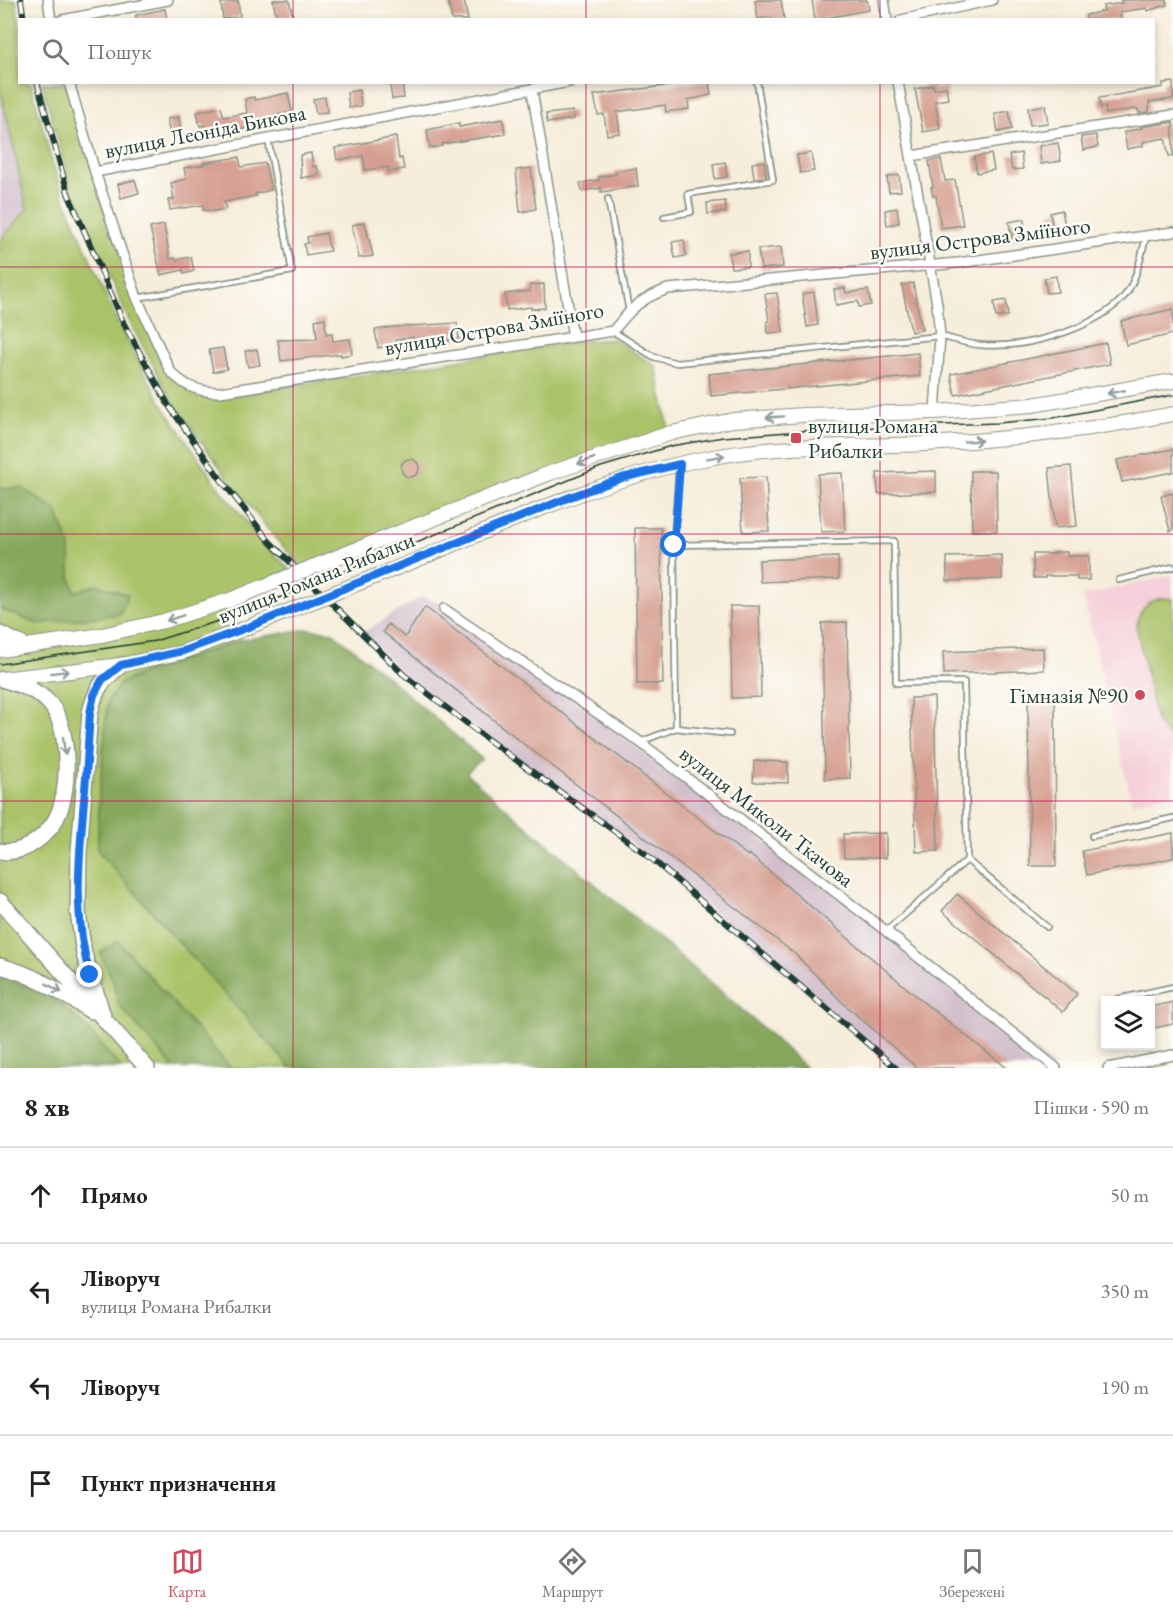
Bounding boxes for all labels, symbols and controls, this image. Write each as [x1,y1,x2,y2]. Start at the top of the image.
search box [18,18,1155,84]
icon: search [39,35,72,68]
text: Пошук [87,37,151,66]
street label: вулиця Леоніда Бикова [102,98,308,165]
street label: вулиця Острова Зміїного [868,211,1092,266]
street label: вулиця Острова Зміїного [382,295,606,362]
one-way arrow [1106,387,1126,398]
place label: вулиця Романа Рибалки [808,411,939,465]
one-way arrow [765,412,785,423]
marker: вулиця Романа Рибалки [789,431,803,445]
one-way arrow [962,435,982,446]
one-way arrow [705,451,725,462]
one-way arrow [577,456,596,467]
street label: вулиця Романа Рибалки [213,525,419,630]
route start [660,531,686,557]
one-way arrow [166,613,185,624]
one-way arrow [49,667,69,678]
place label: Гімназія №90 [1009,681,1128,710]
marker: Гімназія №90 [1133,688,1147,702]
one-way arrow [59,736,70,755]
street label: вулиця Миколи Ткачова [673,739,860,894]
route end [76,961,102,987]
one-way arrow [45,983,62,995]
map controls [1101,996,1155,1050]
button: layers [1101,996,1155,1050]
text: 8 хв [24,1090,70,1124]
text: Пішки · 590 m [1033,1094,1149,1120]
icon: ahead [24,1179,57,1212]
text: Прямо [81,1181,148,1210]
text: 50 m [1110,1182,1149,1208]
text: Ліворуч [81,1264,160,1293]
icon: left [24,1275,57,1308]
text: 350 m [1101,1278,1149,1304]
text: вулиця Романа Рибалки [81,1293,272,1319]
icon: left [24,1371,57,1404]
text: Ліворуч [81,1373,160,1402]
text: 190 m [1101,1374,1149,1400]
icon: arrive [24,1467,57,1500]
text: Пункт призначення [81,1469,276,1498]
tab: Карта [168,1545,206,1602]
tab: Маршрут [542,1545,603,1602]
tab: Збережені [939,1545,1005,1602]

